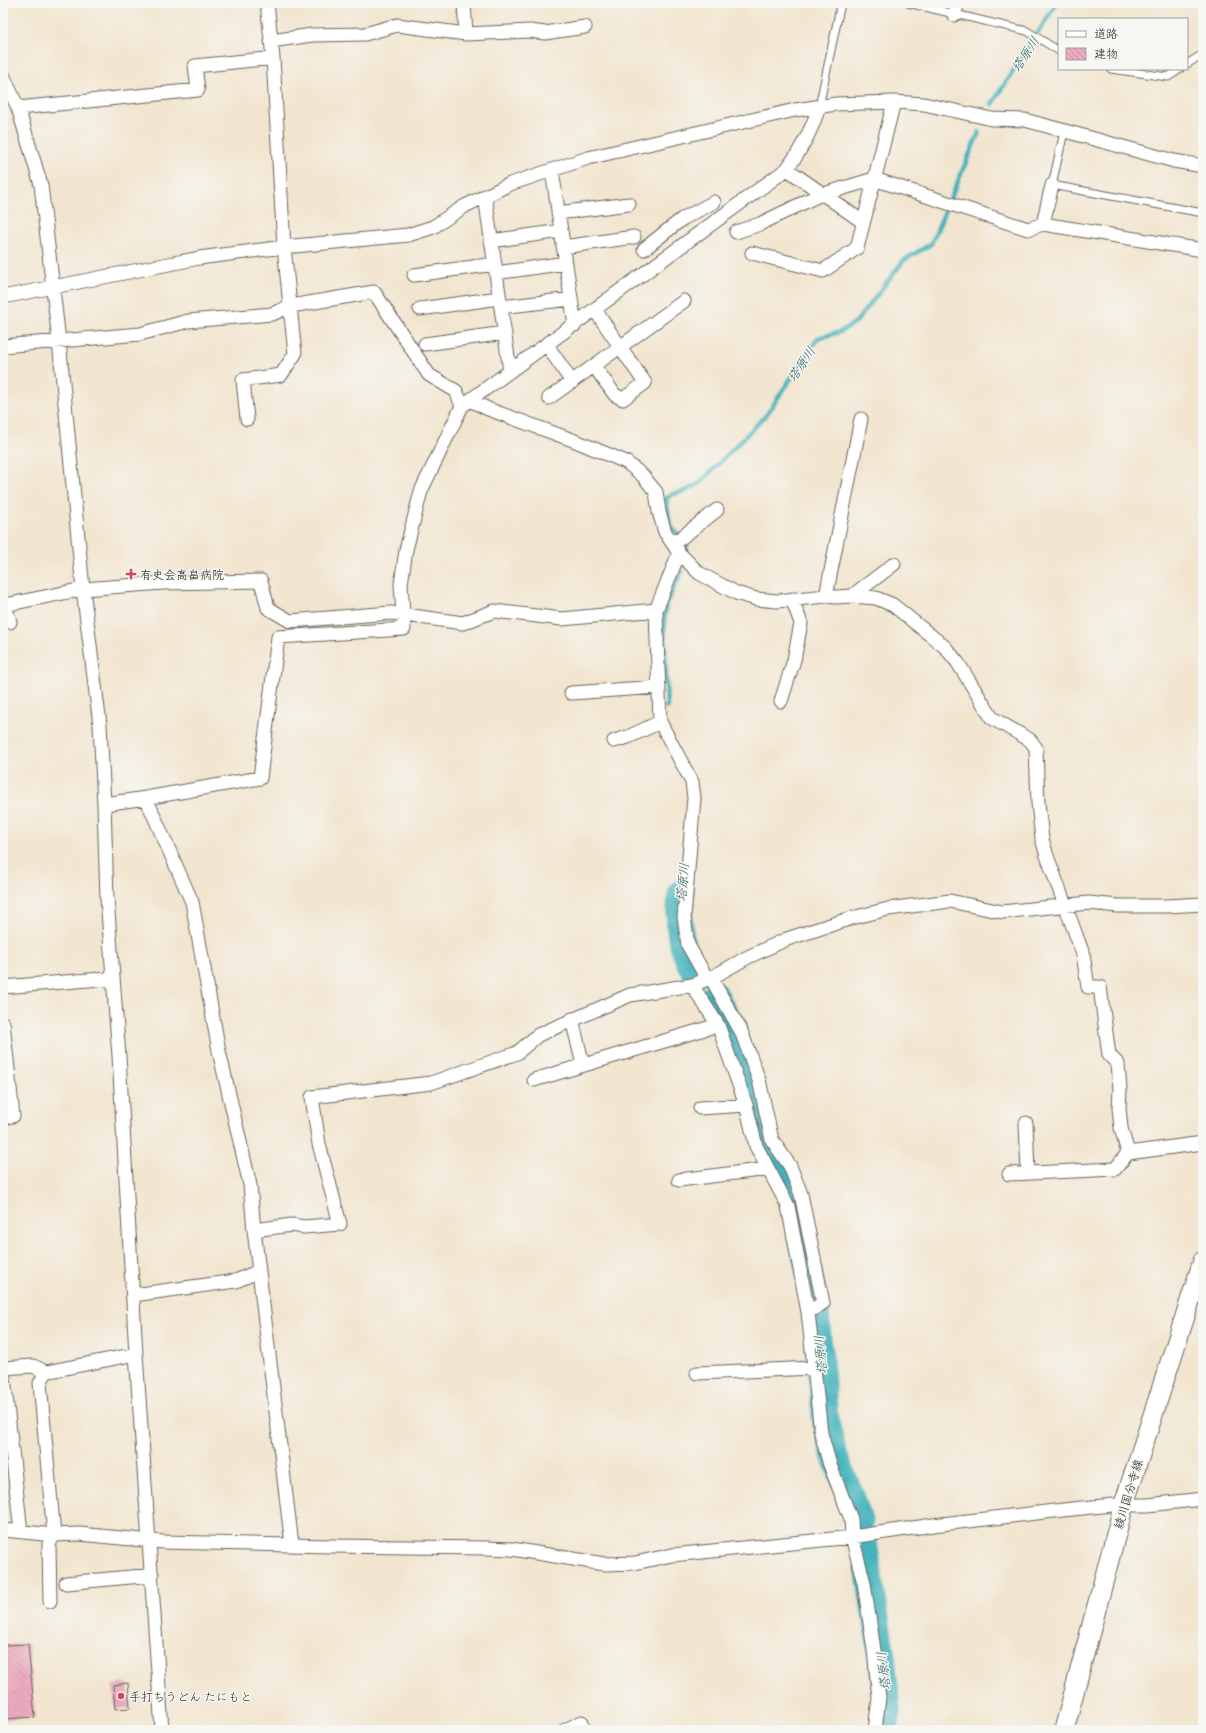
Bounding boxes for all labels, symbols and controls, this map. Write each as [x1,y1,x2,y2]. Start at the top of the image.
legend [1058,18,1188,70]
text: 道路 [1094,25,1118,42]
water label: 塔原川 [1007,33,1043,75]
text: 建物 [1094,45,1118,62]
water label: 塔原川 [783,343,819,385]
place label: 有史会高畠病院 [140,566,224,583]
marker: 有史会高畠病院 [125,568,137,580]
water label: 塔原川 [671,862,693,902]
water label: 塔原川 [809,1335,831,1375]
street label: 綾川国分寺線 [1109,1457,1147,1531]
water label: 塔原川 [872,1651,894,1691]
place label: 手打ちうどん たにもと [129,1688,252,1705]
marker: 手打ちうどん たにもと [116,1691,126,1701]

